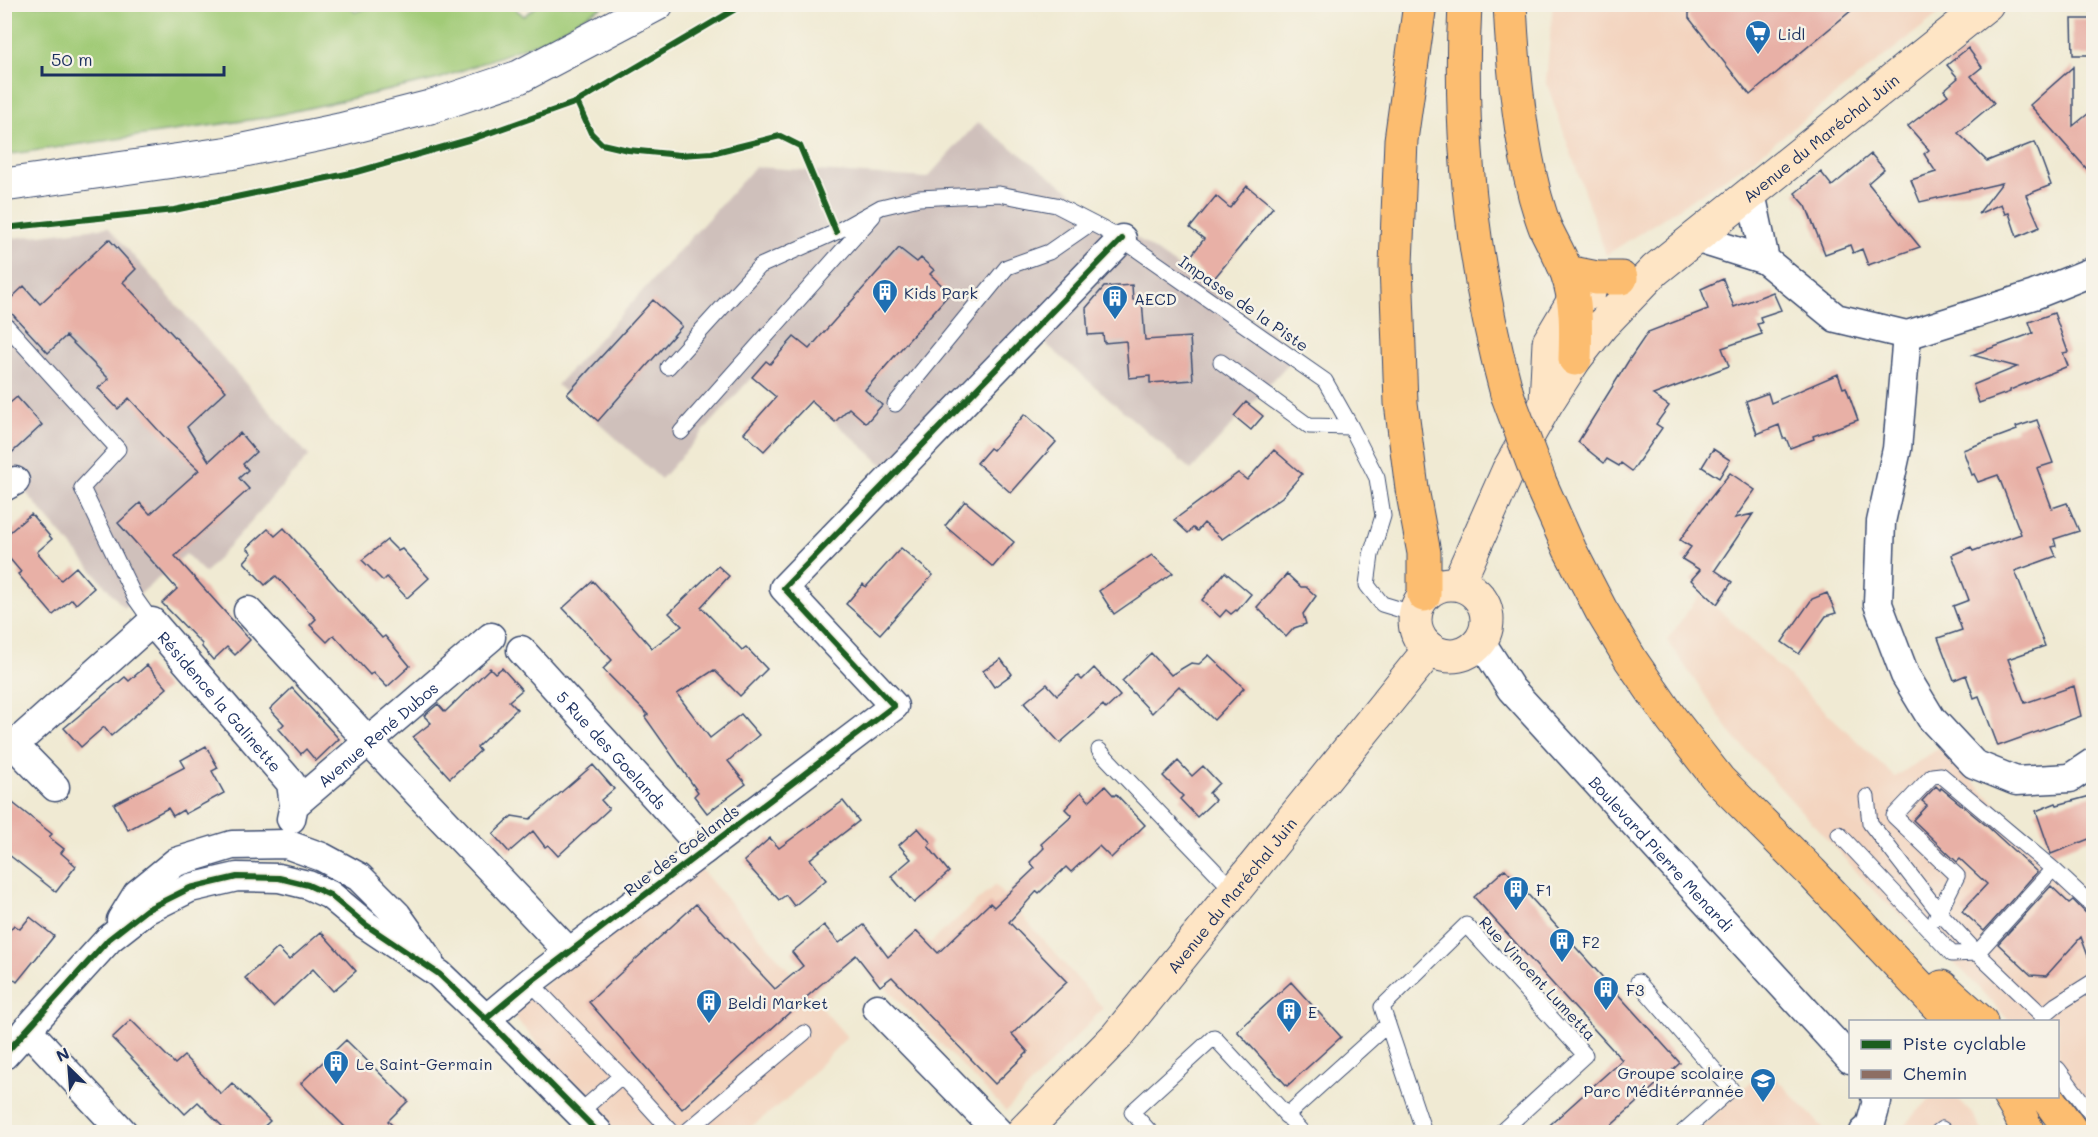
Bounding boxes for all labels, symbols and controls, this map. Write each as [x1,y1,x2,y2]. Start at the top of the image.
supermarket icon: Lidl [1743,18,1773,56]
place label: Lidl [1778,23,1805,44]
scale bar [42,39,224,77]
text: 50 m [51,47,93,71]
street label: Avenue du Maréchal Juin [1738,68,1903,206]
street label: Impasse de la Piste [1175,250,1313,356]
building icon: Kids Park [870,277,900,315]
place label: Kids Park [904,282,978,303]
building icon: AECD [1100,283,1130,321]
place label: AECD [1134,288,1177,309]
street label: Résidence la Galinette [154,626,287,776]
street label: Avenue René Dubos [313,677,442,791]
street label: 5 Rue des Goelands [553,686,672,813]
street label: Boulevard Pierre Menardi [1585,771,1739,936]
street label: Rue des Goélands [619,800,743,900]
street label: Avenue du Maréchal Juin [1162,813,1300,977]
building icon: F1 [1501,874,1531,912]
place label: F1 [1536,879,1552,900]
street label: Rue Vincent Lumetta [1475,911,1601,1045]
building icon: F2 [1547,926,1577,964]
place label: F2 [1582,931,1600,952]
building icon: F3 [1591,974,1621,1012]
place label: F3 [1626,979,1644,1000]
building icon: Beldi Market [694,987,724,1025]
place label: Beldi Market [728,992,828,1013]
building icon: E [1274,996,1304,1034]
place label: E [1308,1001,1317,1022]
legend [1849,1020,2059,1098]
text: Piste cyclable [1903,1031,2027,1055]
north arrow [39,1038,99,1098]
text: N [53,1042,72,1066]
building icon: Le Saint-Germain [321,1048,351,1086]
place label: Le Saint-Germain [356,1053,492,1074]
text: Chemin [1903,1061,1967,1085]
place label: Groupe scolaire Parc Méditérrannée [1583,1062,1744,1101]
school or university icon: Groupe scolaire Parc Méditérrannée [1748,1066,1778,1104]

